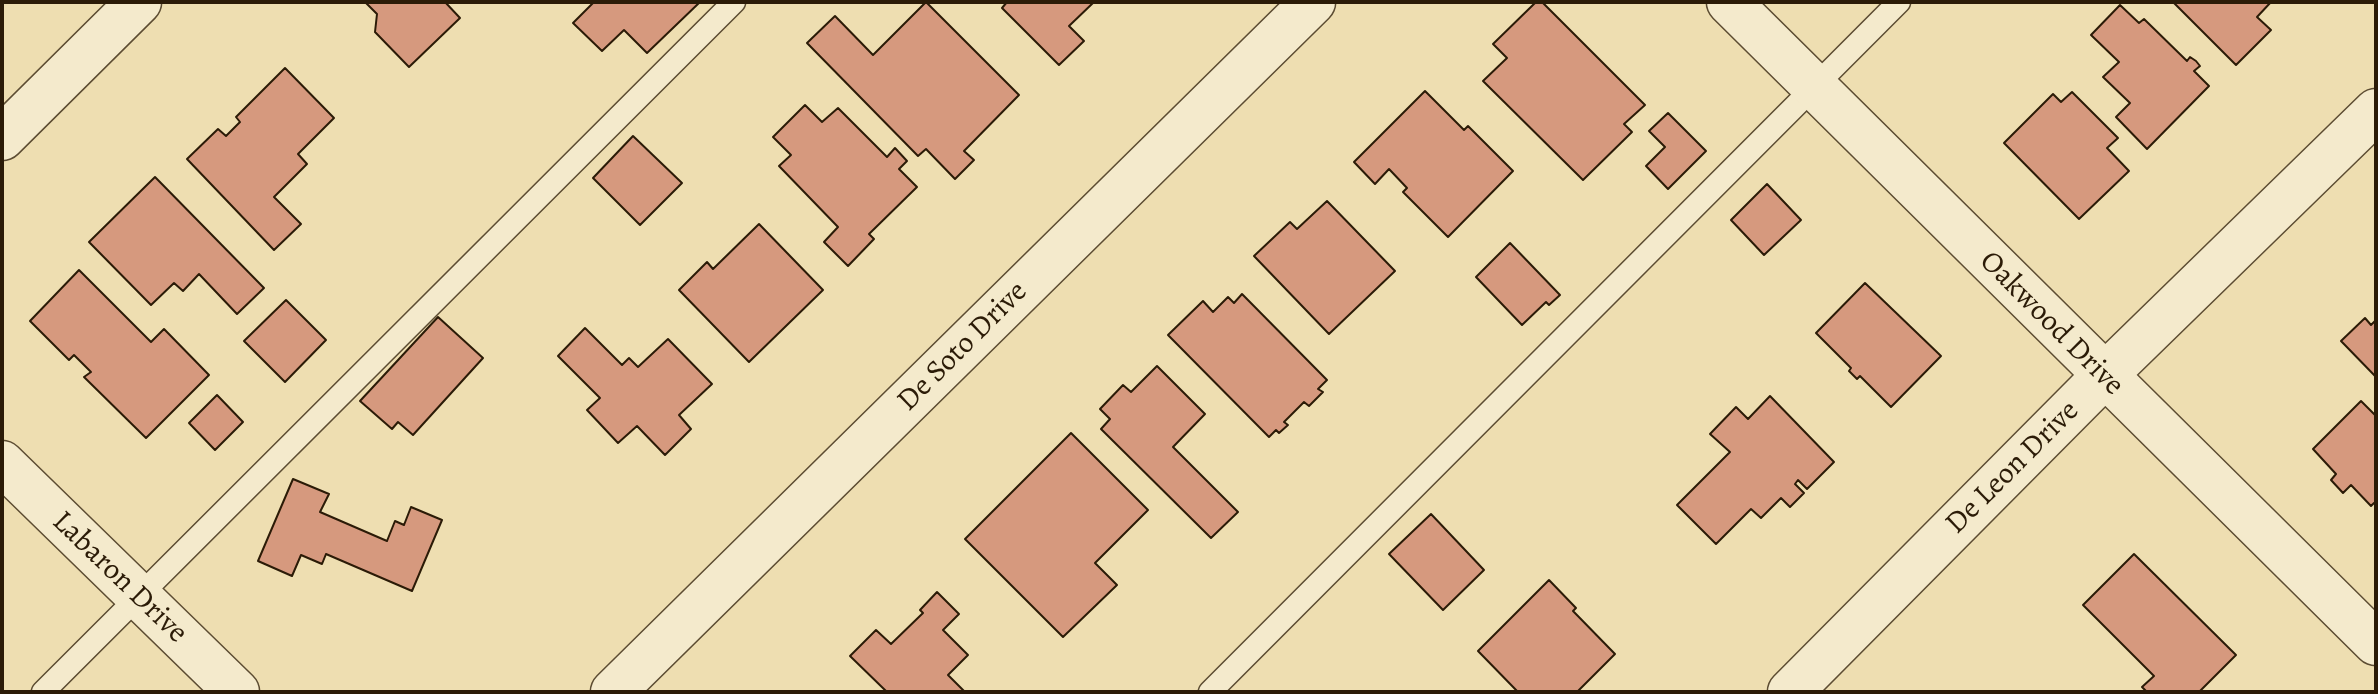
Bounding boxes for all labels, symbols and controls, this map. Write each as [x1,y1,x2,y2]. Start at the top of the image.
street label: Oakwood Drive [1971,244,2131,404]
street label: De Soto Drive [891,275,1035,419]
street label: De Leon Drive [1939,394,2087,542]
street label: Labaron Drive [44,505,194,651]

